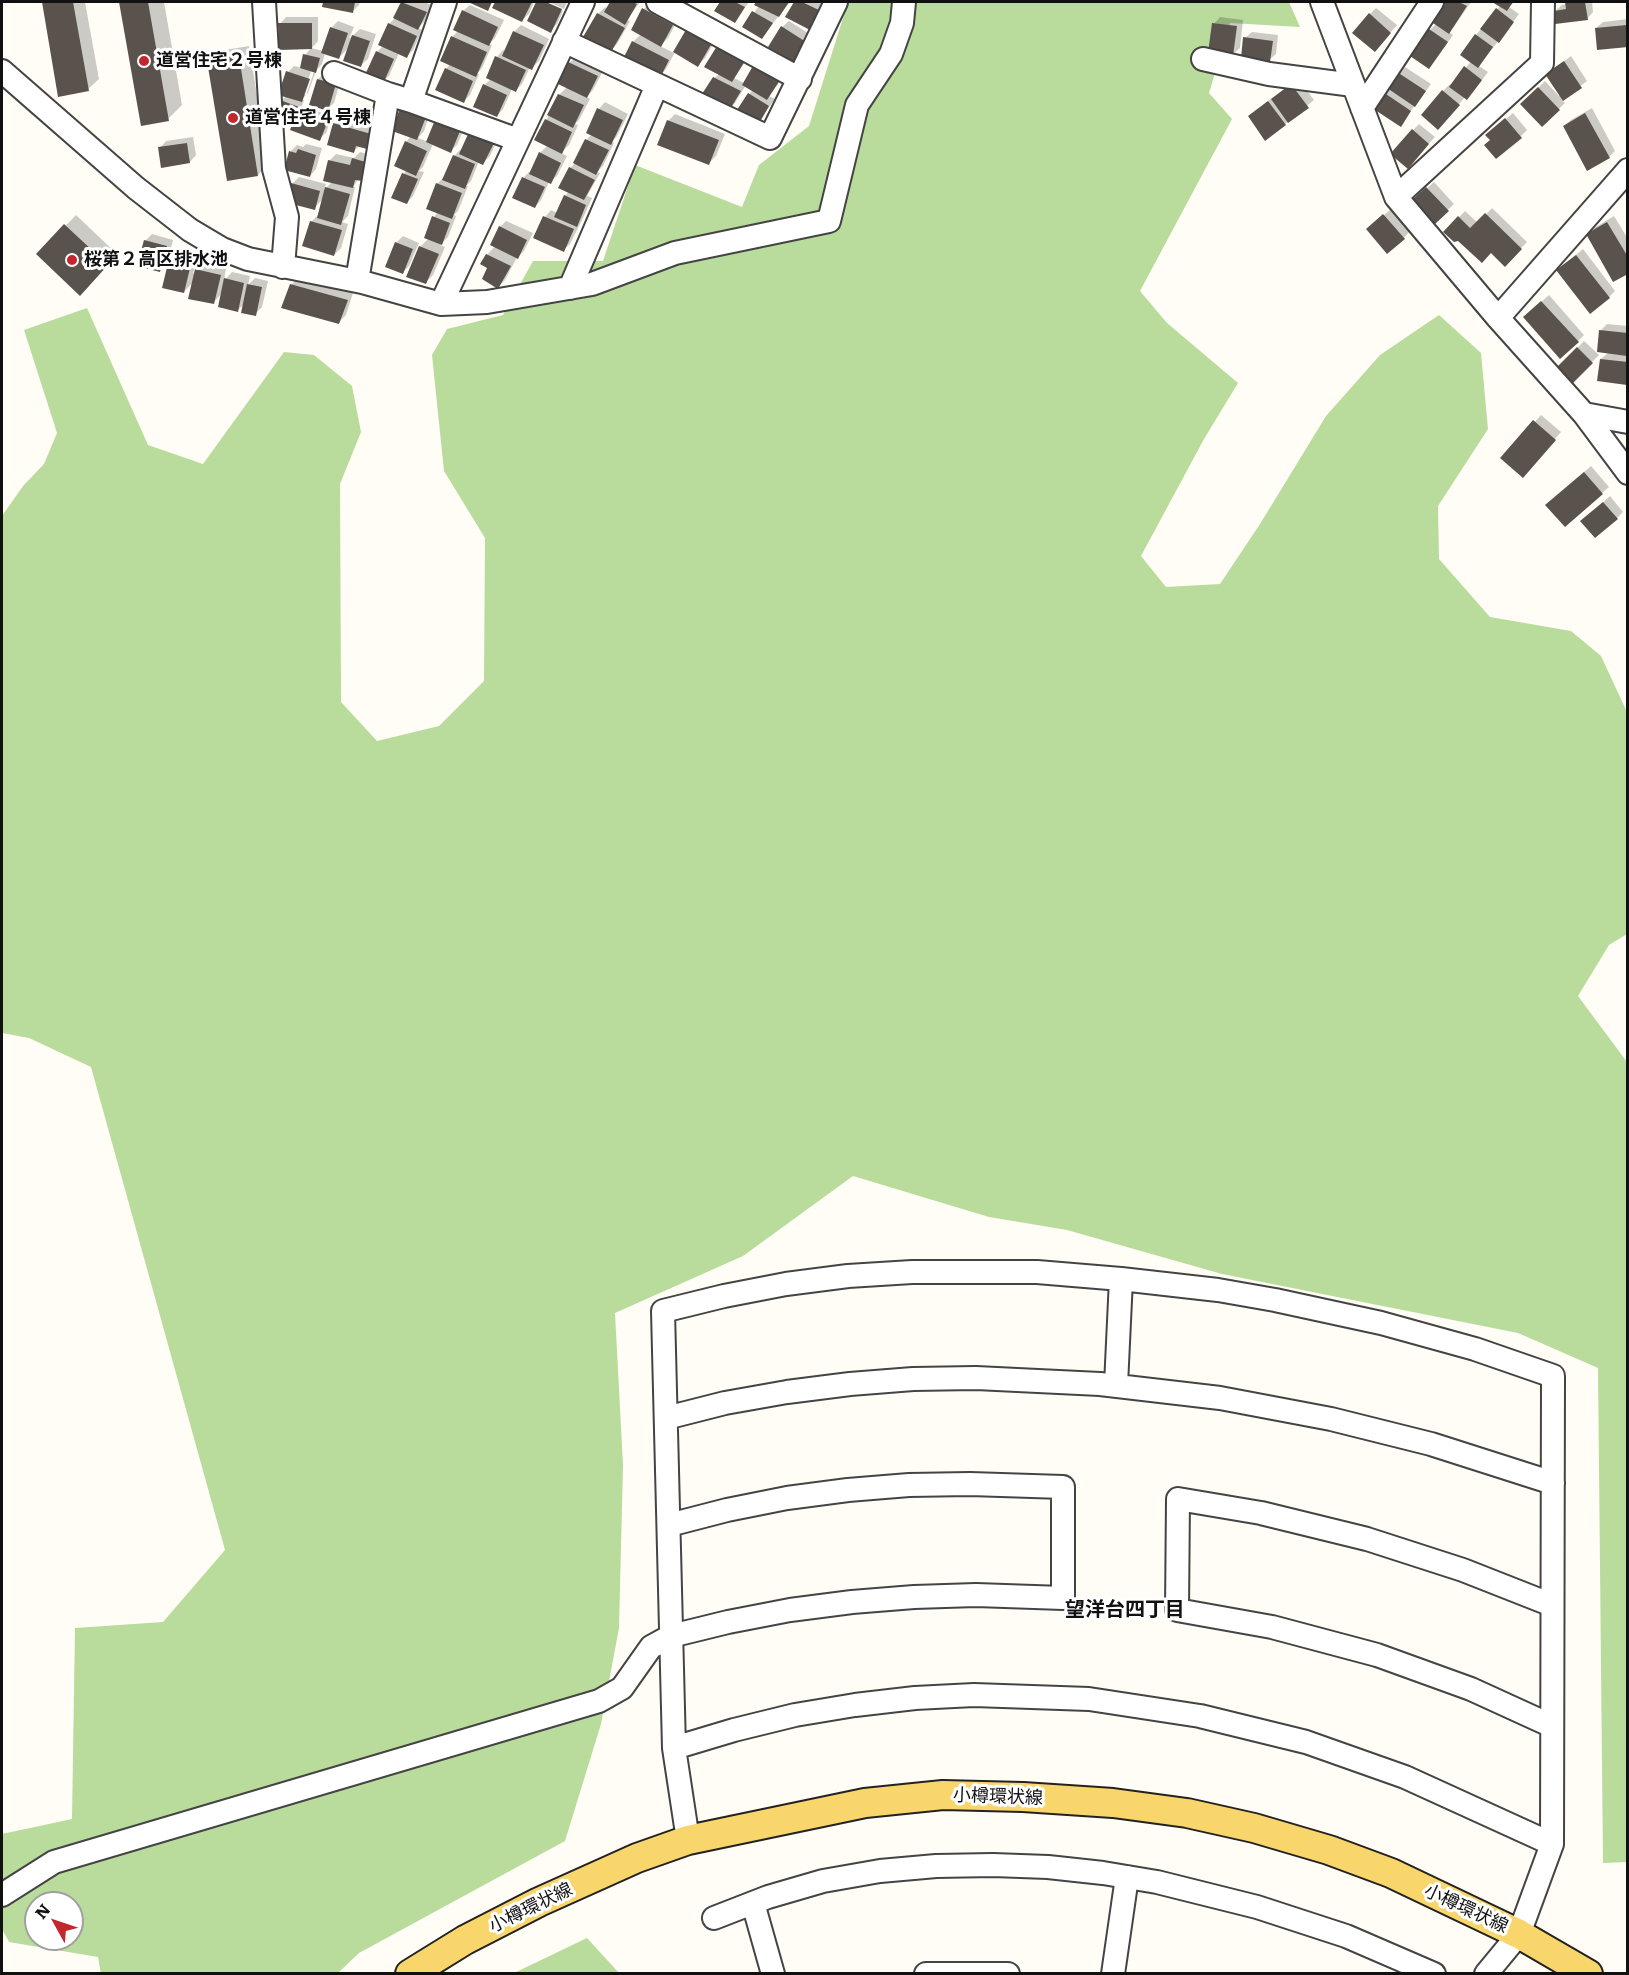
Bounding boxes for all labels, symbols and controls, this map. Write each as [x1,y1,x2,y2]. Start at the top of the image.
place label: 道営住宅２号棟 [156,50,282,72]
marker: 道営住宅２号棟 [137,54,151,68]
place label: 道営住宅４号棟 [245,107,371,129]
marker: 道営住宅４号棟 [226,111,240,125]
place label: 桜第２高区排水池 [84,249,228,271]
marker: 桜第２高区排水池 [65,253,79,267]
district label: 望洋台四丁目 [1065,1598,1185,1622]
street label: 小樽環状線 [953,1785,1043,1809]
street label: 小樽環状線 [486,1879,576,1937]
street label: 小樽環状線 [1421,1880,1511,1938]
north arrow [24,1891,84,1951]
text: N [28,1898,55,1924]

